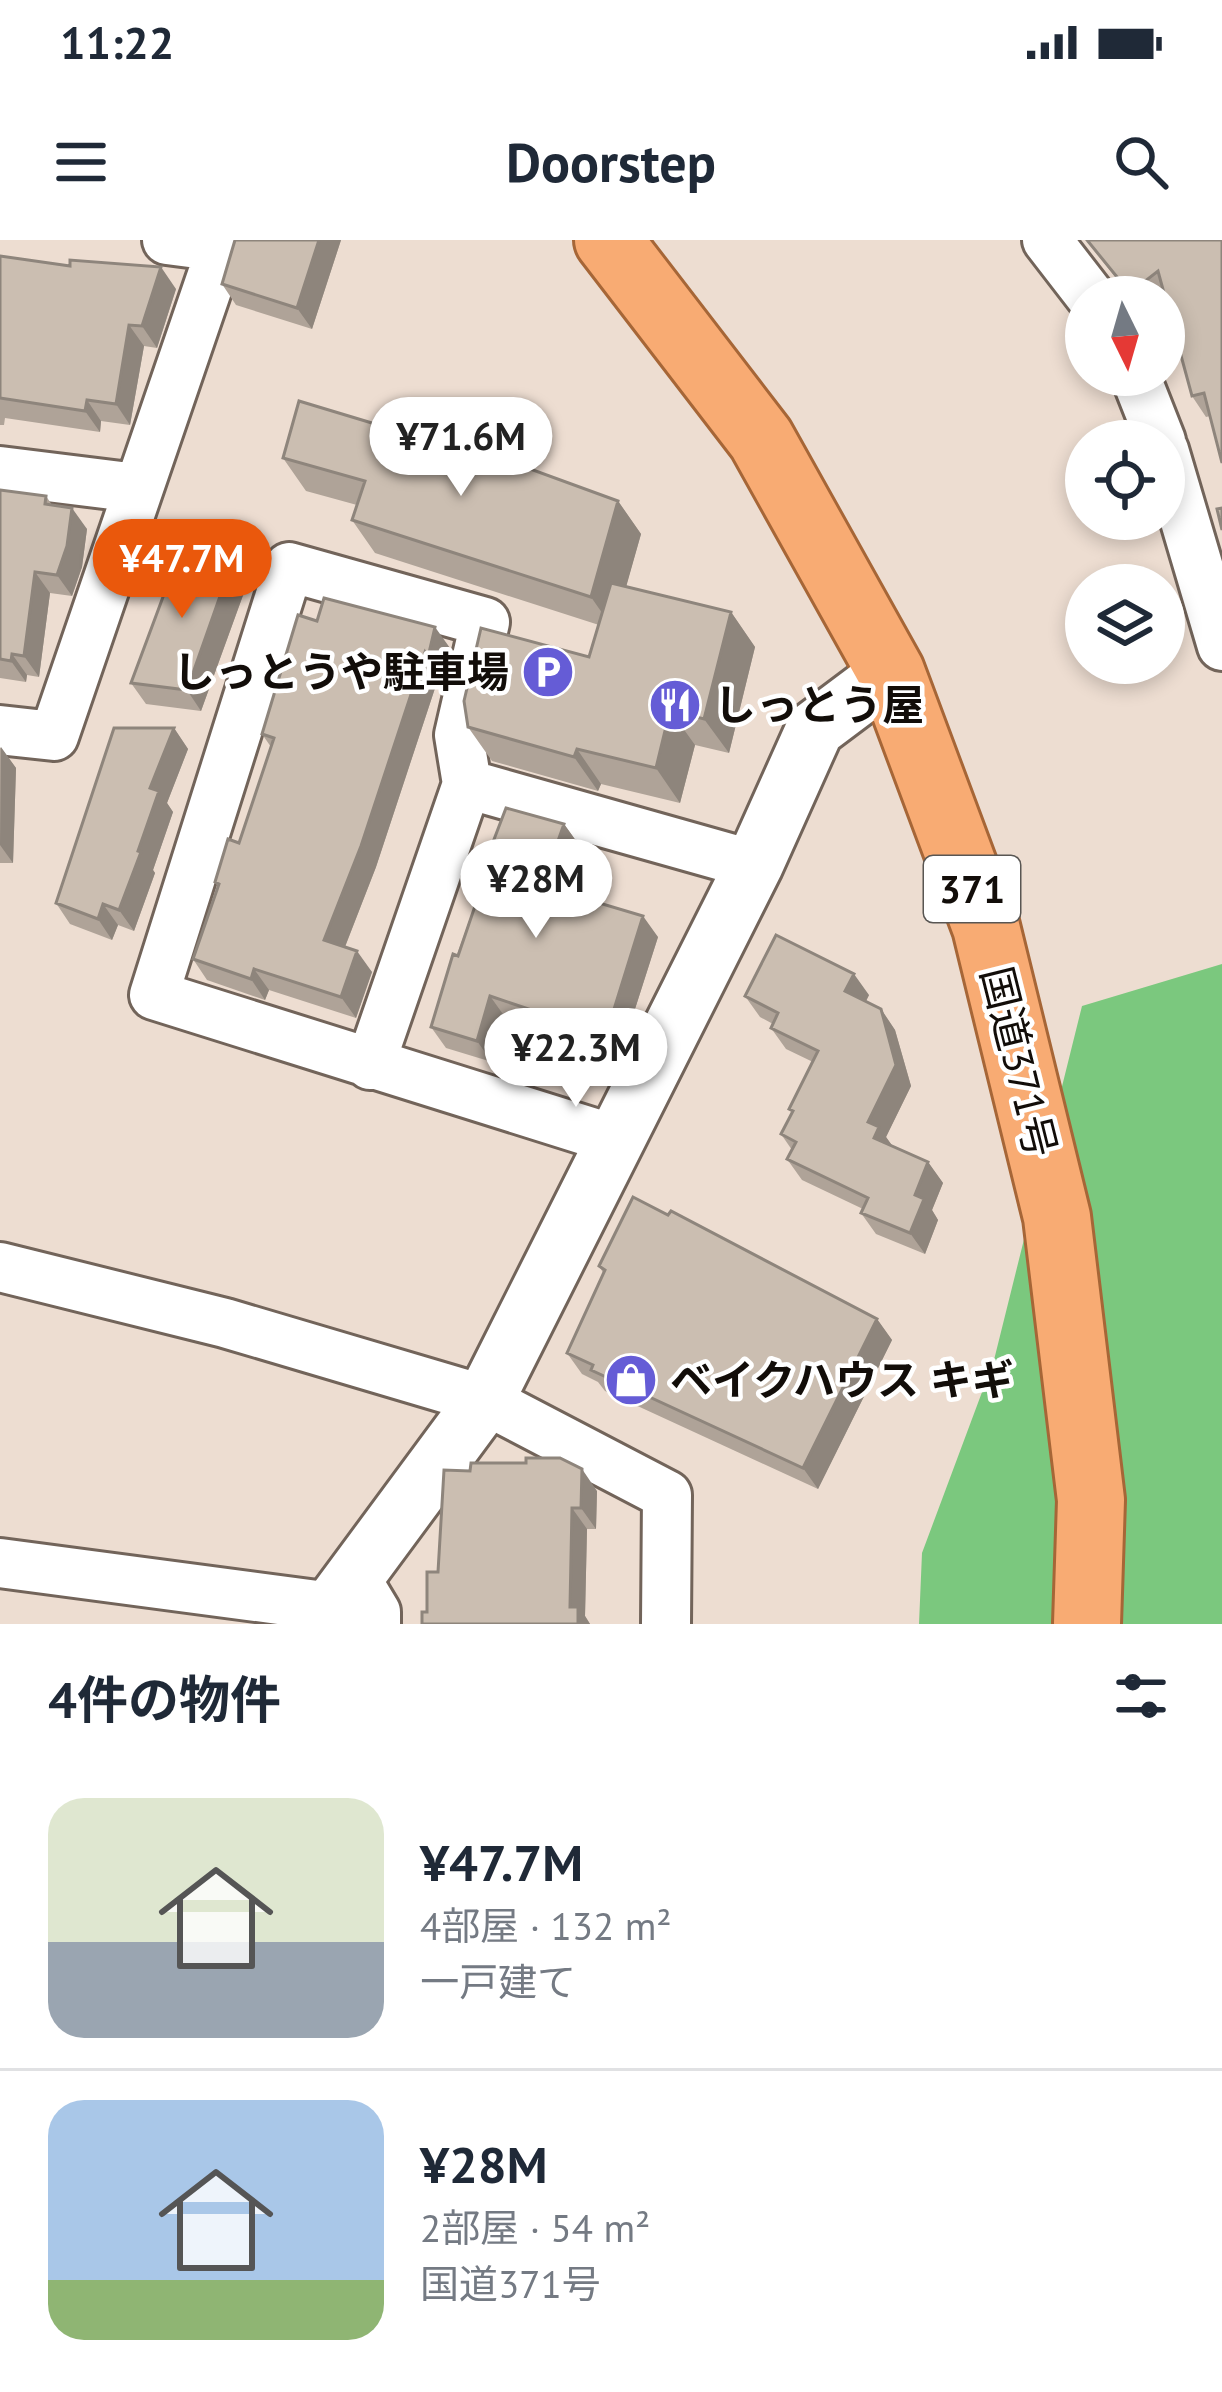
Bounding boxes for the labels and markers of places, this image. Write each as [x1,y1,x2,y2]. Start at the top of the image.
pin: ¥71.6M [363,397,559,499]
pin: ¥47.7M [84,519,280,621]
place label: しっとうや駐車場 [173,644,509,699]
parking icon: しっとうや駐車場 [520,644,576,700]
restaurant icon: しっとう屋 [647,677,703,733]
place label: しっとう屋 [714,677,924,732]
pin: ¥28M [465,839,607,941]
pin: ¥22.3M [478,1008,674,1110]
shop icon: ベイクハウス キギ [603,1352,659,1408]
place label: ベイクハウス キギ [670,1352,1014,1407]

